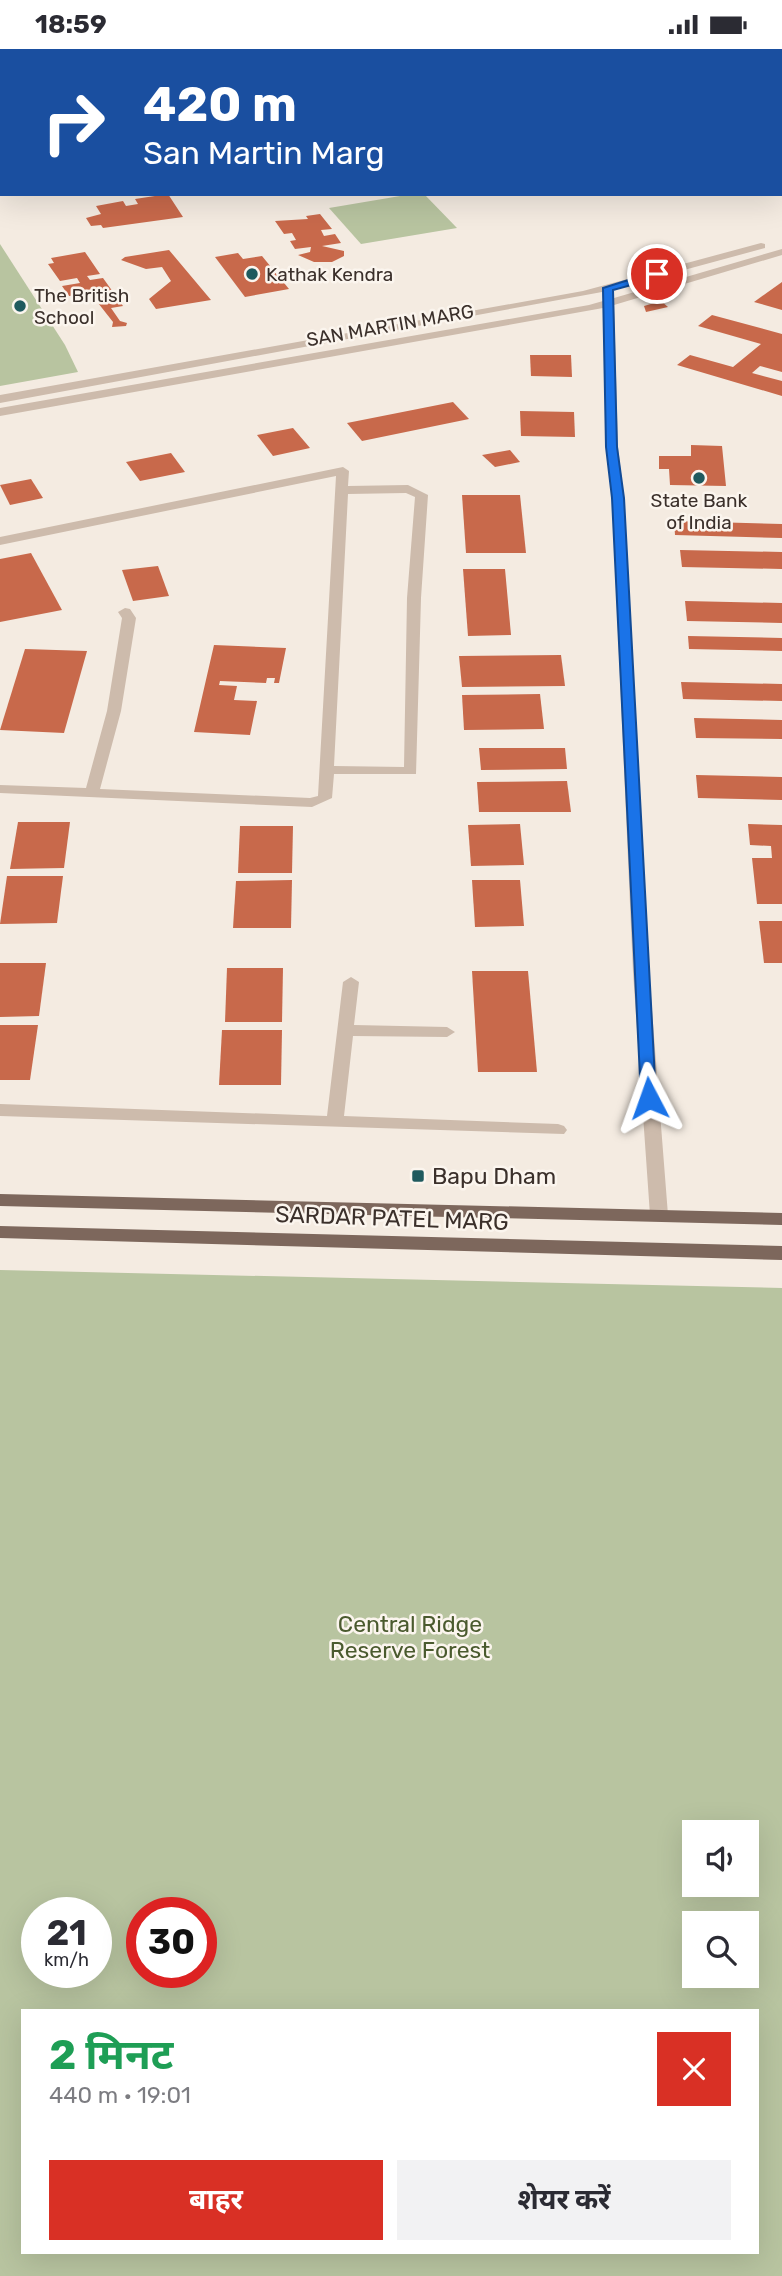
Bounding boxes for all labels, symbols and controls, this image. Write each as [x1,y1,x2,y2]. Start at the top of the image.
text: 18:59 [35,9,107,40]
text: 420 m [143,75,297,133]
icon: right [28,77,119,168]
text: San Martin Marg [143,134,385,172]
pin [627,244,687,304]
icon: arrive [638,255,676,293]
place label: Kathak Kendra [266,263,393,286]
marker: Kathak Kendra [244,266,260,282]
place label: The British School [34,284,129,329]
marker: The British School [12,298,28,314]
street label: SAN MARTIN MARG [305,299,476,352]
marker: State Bank of India [691,470,707,486]
place label: State Bank of India [651,489,748,534]
position arrow [612,1061,686,1135]
place label: Bapu Dham [432,1162,556,1190]
marker: Bapu Dham [410,1168,426,1184]
street label: SARDAR PATEL MARG [275,1200,509,1236]
park label: Central Ridge Reserve Forest [330,1610,490,1664]
map controls [682,1820,759,1988]
button: sound [682,1820,759,1897]
speed limit sign: 30 [126,1897,217,1988]
button: search [682,1911,759,1988]
text: 21 [46,1912,87,1954]
text: km/h [44,1949,89,1971]
text: 2 मिनट [49,2030,173,2080]
button: close [657,2032,731,2106]
text: 440 m · 19:01 [49,2081,191,2109]
button: बाहर [49,2160,383,2240]
button: शेयर करें [397,2160,731,2240]

